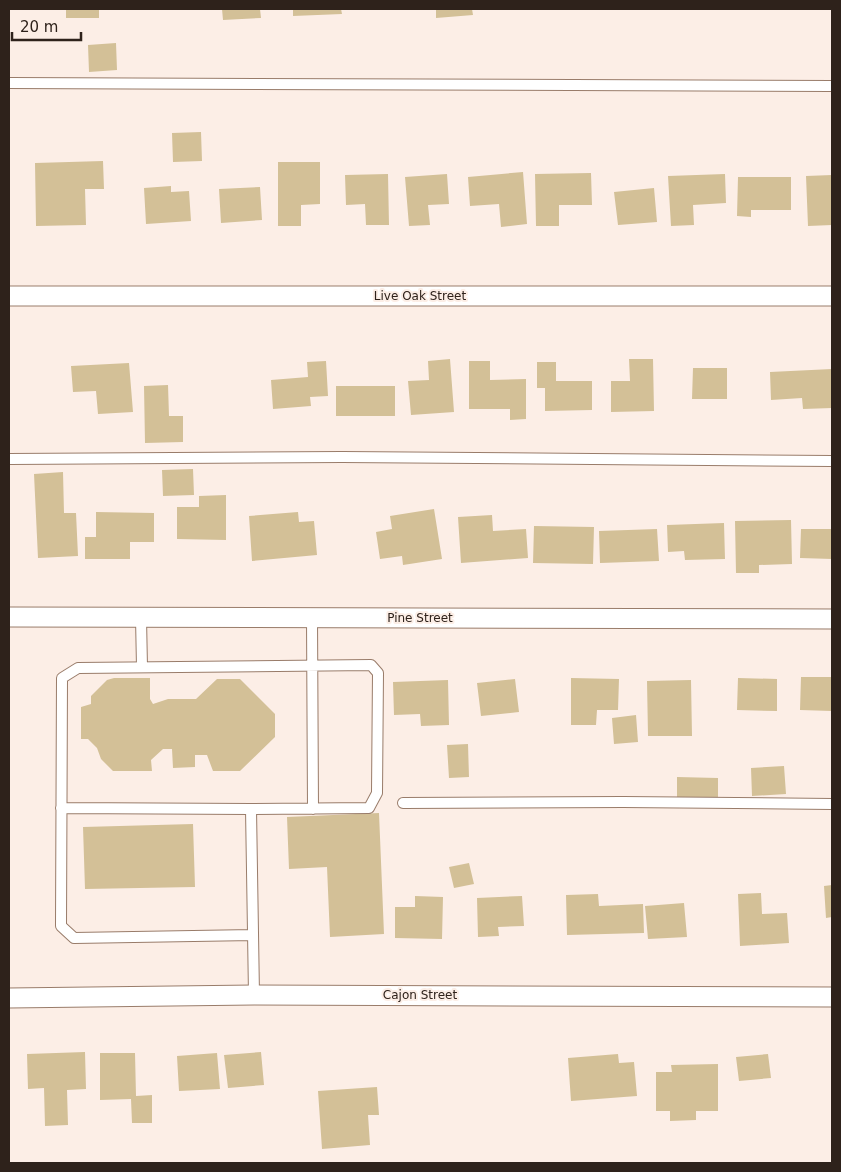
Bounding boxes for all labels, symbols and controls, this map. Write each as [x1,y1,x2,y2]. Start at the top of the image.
scale bar [12,10,81,42]
text: 20 m [20,18,58,36]
street label: Live Oak Street [374,289,466,303]
street label: Pine Street [387,611,453,625]
street label: Cajon Street [383,988,457,1002]

